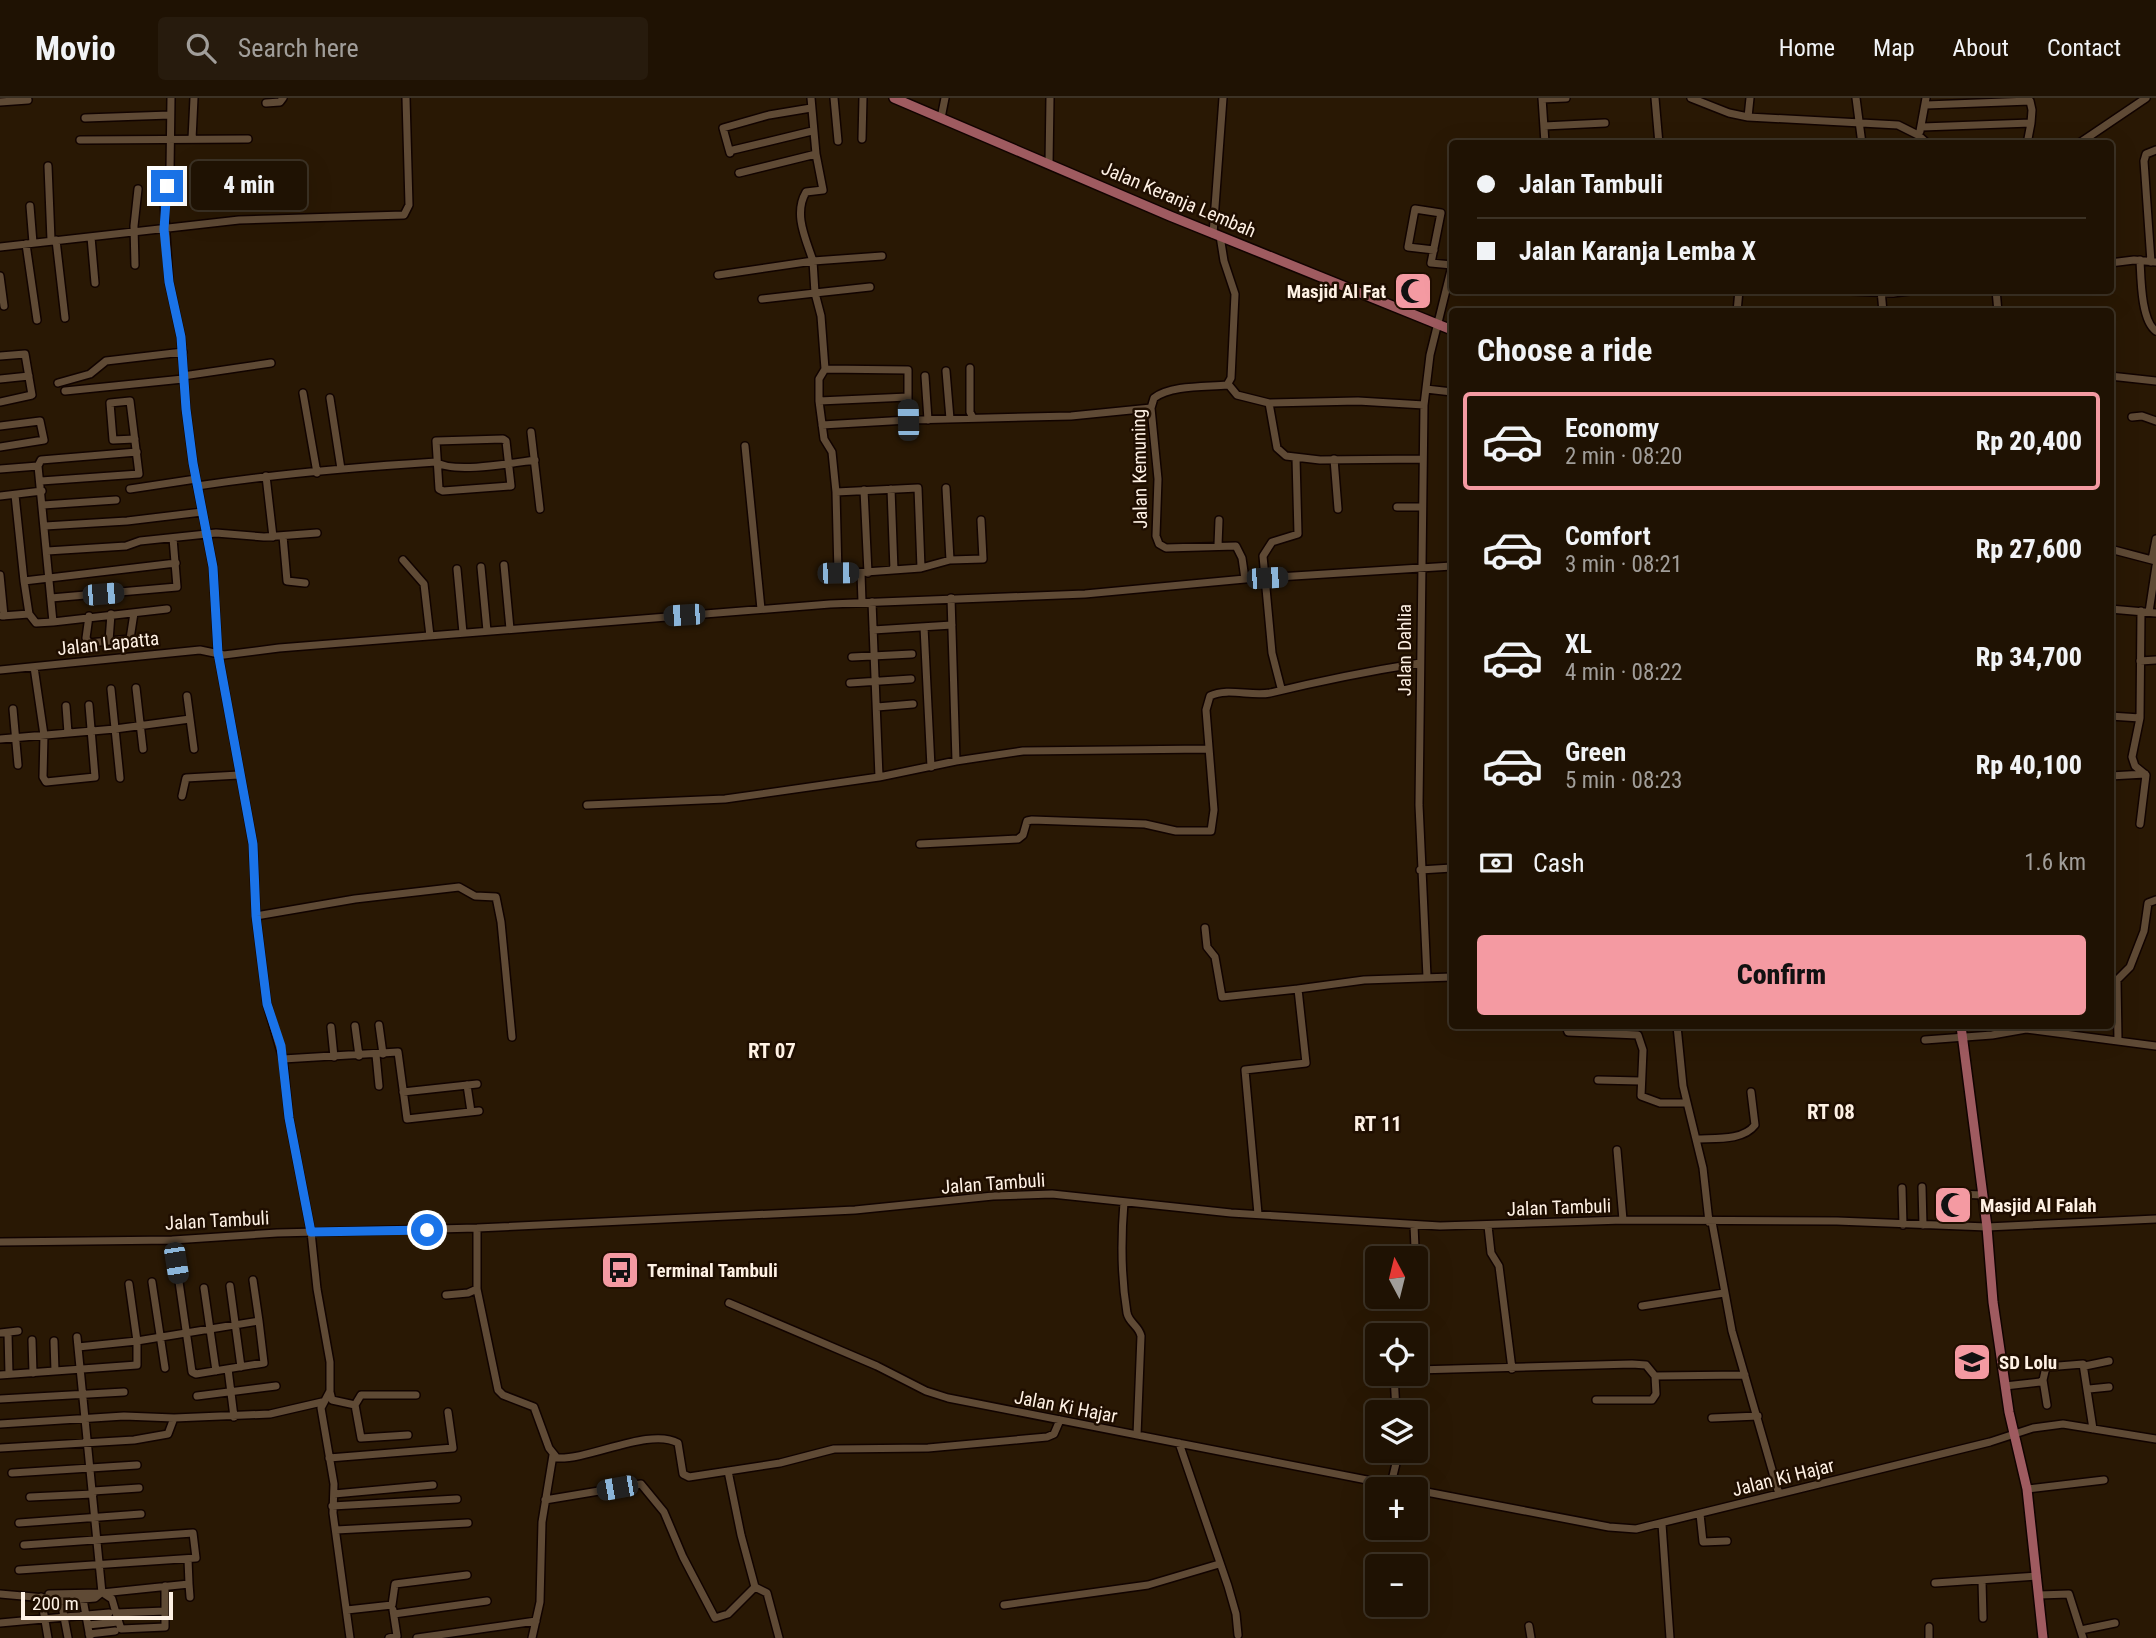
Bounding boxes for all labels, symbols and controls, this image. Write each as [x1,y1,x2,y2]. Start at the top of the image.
search box [158,17,648,80]
text: Movio [35,29,116,68]
icon: search [182,29,220,67]
text: Search here [238,33,359,63]
text: Home [1779,34,1835,62]
text: Map [1873,34,1915,62]
text: About [1953,34,2009,62]
text: Contact [2047,34,2121,62]
street label: Jalan Keranja Lembah [1098,157,1260,242]
callout: 4 min [192,162,307,210]
text: Jalan Tambuli [1519,169,1663,199]
route end [151,170,183,202]
text: 4 min [223,172,275,199]
text: Jalan Karanja Lemba X [1519,236,1756,266]
mosque icon: Masjid Al Fat [1392,270,1434,312]
place label: Masjid Al Fat [1287,280,1386,303]
text: Choose a ride [1477,331,1652,369]
car [898,399,919,441]
street label: Jalan Kemuning [1127,409,1152,529]
icon: car [1481,410,1544,473]
text: Economy [1565,413,1659,443]
text: Rp 20,400 [1976,426,2082,456]
text: 2 min · 08:20 [1565,443,1682,470]
icon: car [1481,518,1544,581]
text: Comfort [1565,521,1651,551]
text: Rp 27,600 [1976,534,2082,564]
text: 3 min · 08:21 [1565,551,1682,578]
car [817,562,860,584]
car [1246,566,1289,590]
car [82,582,125,606]
car [663,603,706,627]
street label: Jalan Dahlia [1393,604,1416,696]
icon: car [1481,626,1544,689]
street label: Jalan Lapatta [56,627,160,660]
text: XL [1565,629,1592,659]
text: Rp 34,700 [1976,642,2082,672]
text: 4 min · 08:22 [1565,659,1682,686]
icon: car [1481,734,1544,797]
text: Green [1565,737,1626,767]
text: Rp 40,100 [1976,750,2082,780]
text: 5 min · 08:23 [1565,767,1682,794]
icon: cash [1477,844,1515,882]
text: Cash [1533,848,1585,878]
text: 1.6 km [2024,849,2086,876]
button: Confirm [1477,935,2086,1015]
district label: RT 07 [748,1039,796,1063]
district label: RT 08 [1807,1100,1855,1124]
district label: RT 11 [1354,1112,1402,1136]
street label: Jalan Tambuli [940,1168,1046,1199]
mosque icon: Masjid Al Falah [1932,1184,1974,1226]
street label: Jalan Tambuli [1506,1194,1612,1221]
place label: Masjid Al Falah [1980,1194,2097,1217]
street label: Jalan Tambuli [164,1206,270,1235]
route start [411,1214,443,1246]
car [163,1241,190,1285]
north arrow [1365,1246,1428,1309]
map controls [1365,1246,1428,1617]
bus stop icon: Terminal Tambuli [599,1249,641,1291]
place label: Terminal Tambuli [647,1259,778,1282]
button: locate [1365,1323,1428,1386]
school or university icon: SD Lolu [1951,1341,1993,1383]
place label: SD Lolu [1999,1351,2057,1374]
street label: Jalan Ki Hajar [1012,1385,1120,1428]
button: layers [1365,1400,1428,1463]
street label: Jalan Ki Hajar [1730,1454,1837,1501]
car [595,1474,640,1502]
button: + [1365,1477,1428,1540]
button: − [1365,1554,1428,1617]
scale bar [21,1589,173,1621]
text: 200 m [32,1592,79,1615]

